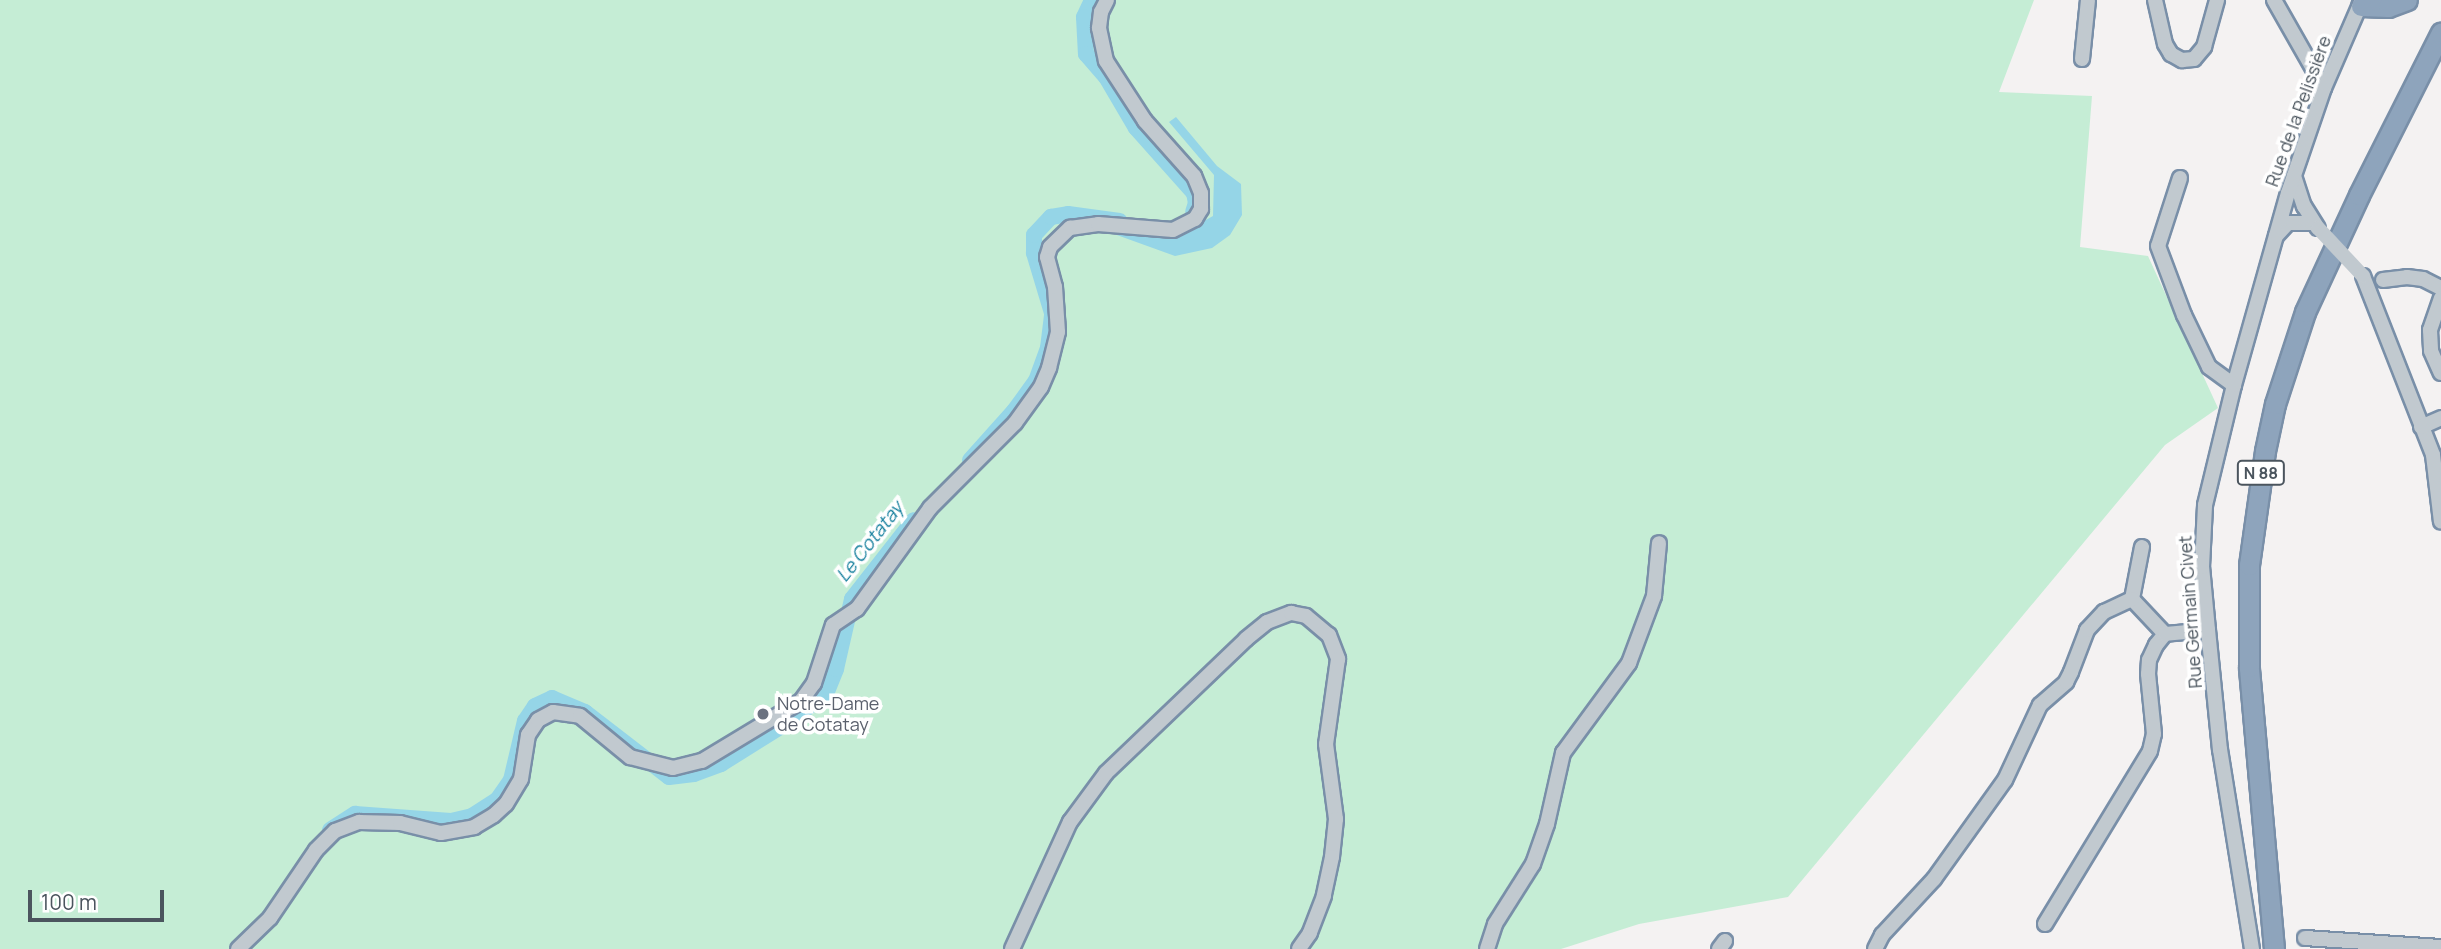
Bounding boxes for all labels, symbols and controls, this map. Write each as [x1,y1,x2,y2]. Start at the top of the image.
street label: Rue de la Pelissière [2261,33,2335,189]
road number: N 88 [2236,460,2286,486]
water label: Le Cotatay [832,497,908,587]
street label: Rue Germain Civet [2174,535,2206,689]
place label: Notre-Dame de Cotatay [777,693,879,736]
marker: Notre-Dame de Cotatay [755,706,771,722]
scale bar [32,876,168,920]
text: 100 m [41,888,97,916]

